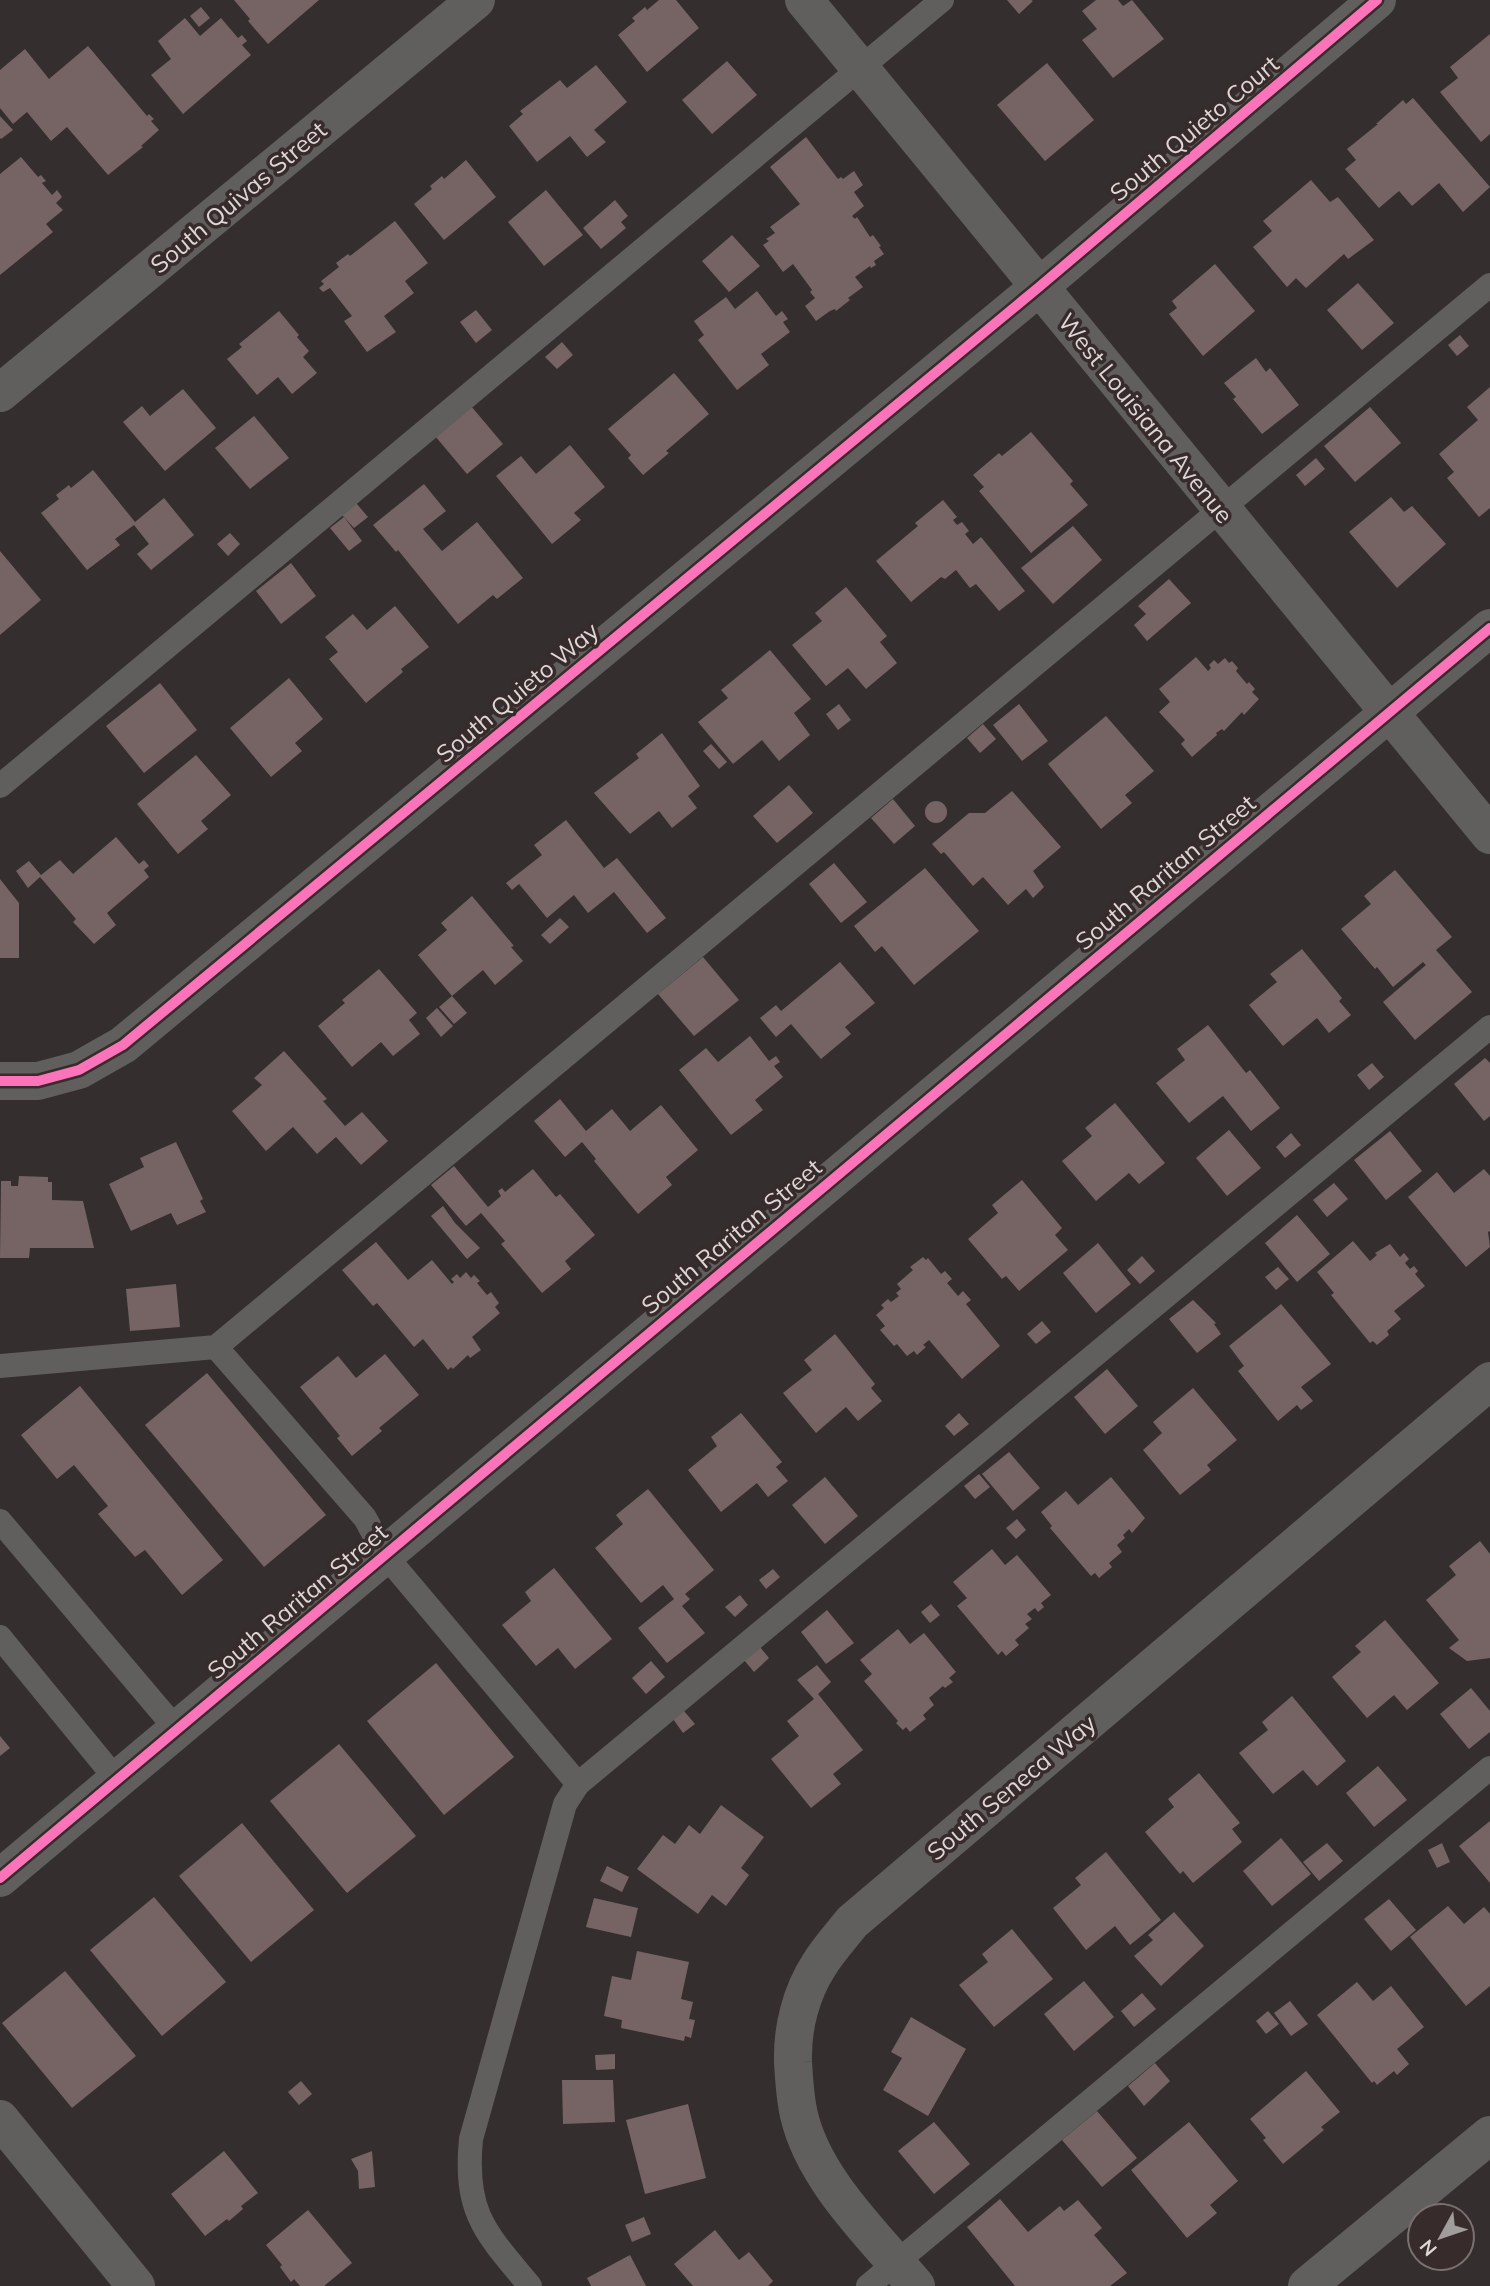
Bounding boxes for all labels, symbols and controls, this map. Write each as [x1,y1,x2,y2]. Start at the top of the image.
street label: South Quieto Court [1103,49,1285,207]
street label: South Quivas Street [144,115,332,279]
street label: West Louisiana Avenue [1052,307,1240,529]
street label: South Quieto Way [430,615,605,769]
street label: South Raritan Street [1069,788,1261,956]
street label: South Raritan Street [635,1152,827,1320]
street label: South Raritan Street [201,1517,393,1685]
street label: South Seneca Way [920,1707,1102,1866]
north arrow [1406,2202,1476,2272]
text: N [1414,2235,1442,2261]

